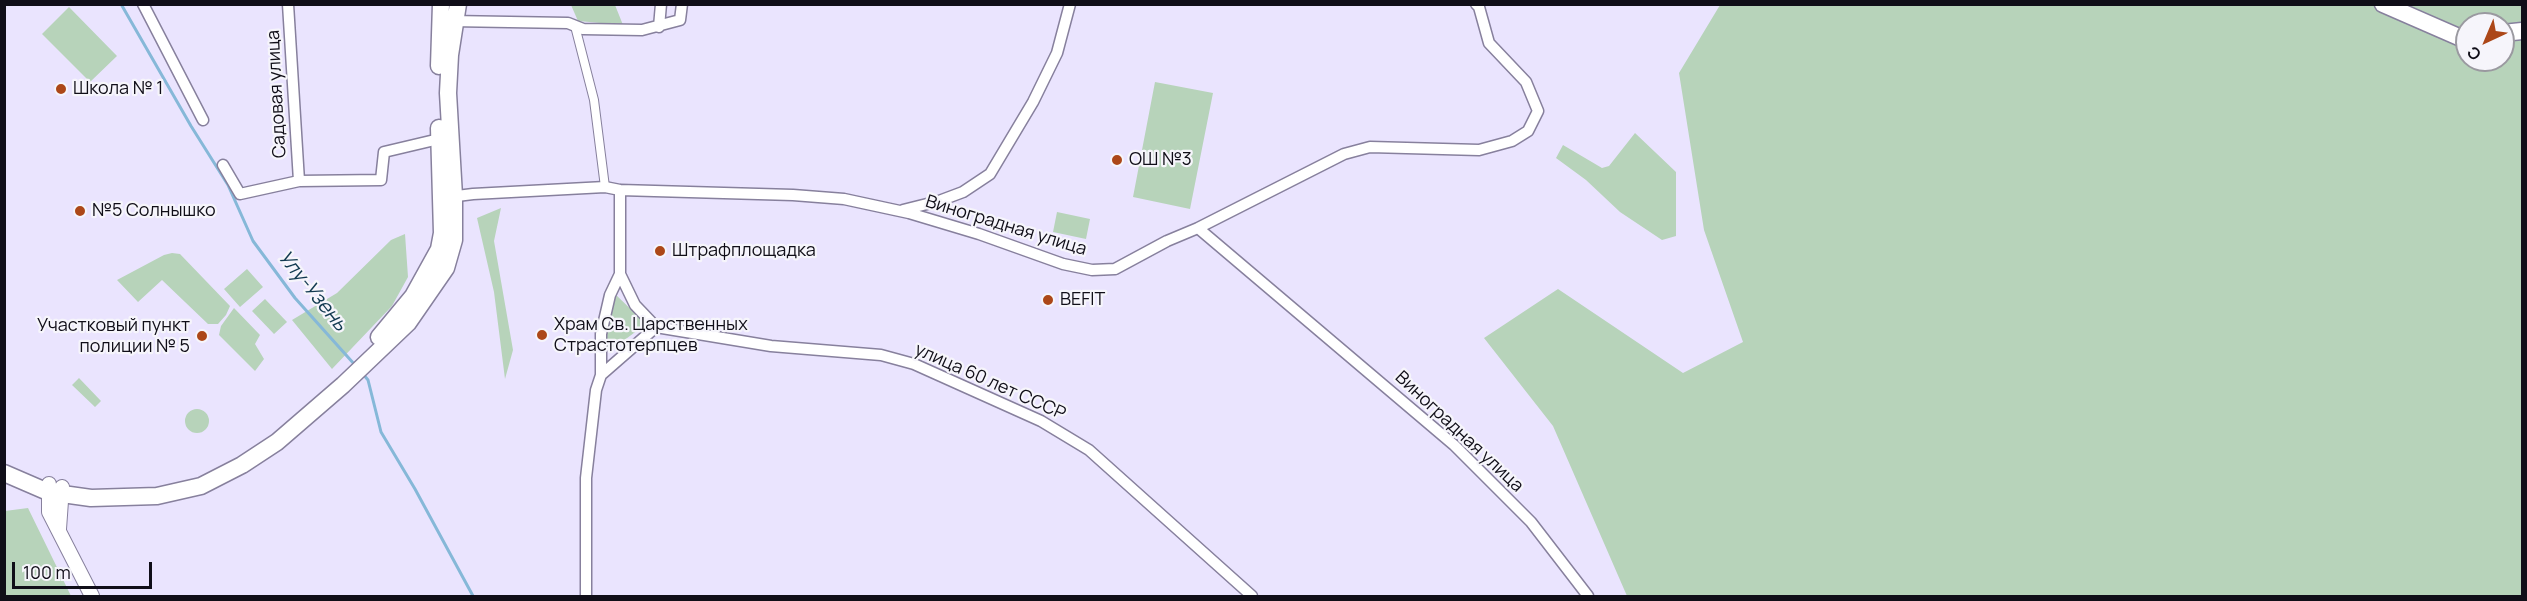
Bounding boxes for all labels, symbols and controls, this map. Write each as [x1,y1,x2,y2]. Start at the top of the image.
north arrow [2455,12,2515,72]
street label: Садовая улица [263,29,291,159]
text: С [2462,41,2486,66]
place label: Школа № 1 [73,78,163,100]
marker: Школа № 1 [54,82,68,96]
place label: ОШ №3 [1129,149,1192,171]
marker: ОШ №3 [1110,153,1124,167]
street label: Виноградная улица [923,191,1089,261]
place label: №5 Солнышко [92,200,216,222]
marker: №5 Солнышко [73,204,87,218]
place label: Штрафплощадка [672,240,816,262]
marker: Штрафплощадка [653,244,667,258]
water label: Улу-Узень [272,246,352,336]
place label: BEFIT [1060,289,1105,311]
marker: BEFIT [1041,293,1055,307]
place label: Храм Св. Царственных Страстотерпцев [554,314,748,356]
place label: Участковый пункт полиции № 5 [37,315,190,358]
marker: Храм Св. Царственных Страстотерпцев [535,328,549,342]
marker: Участковый пункт полиции № 5 [195,329,209,343]
street label: улица 60 лет СССР [911,339,1069,425]
street label: Виноградная улица [1390,367,1528,497]
scale bar [15,550,154,588]
text: 100 m [23,560,71,584]

